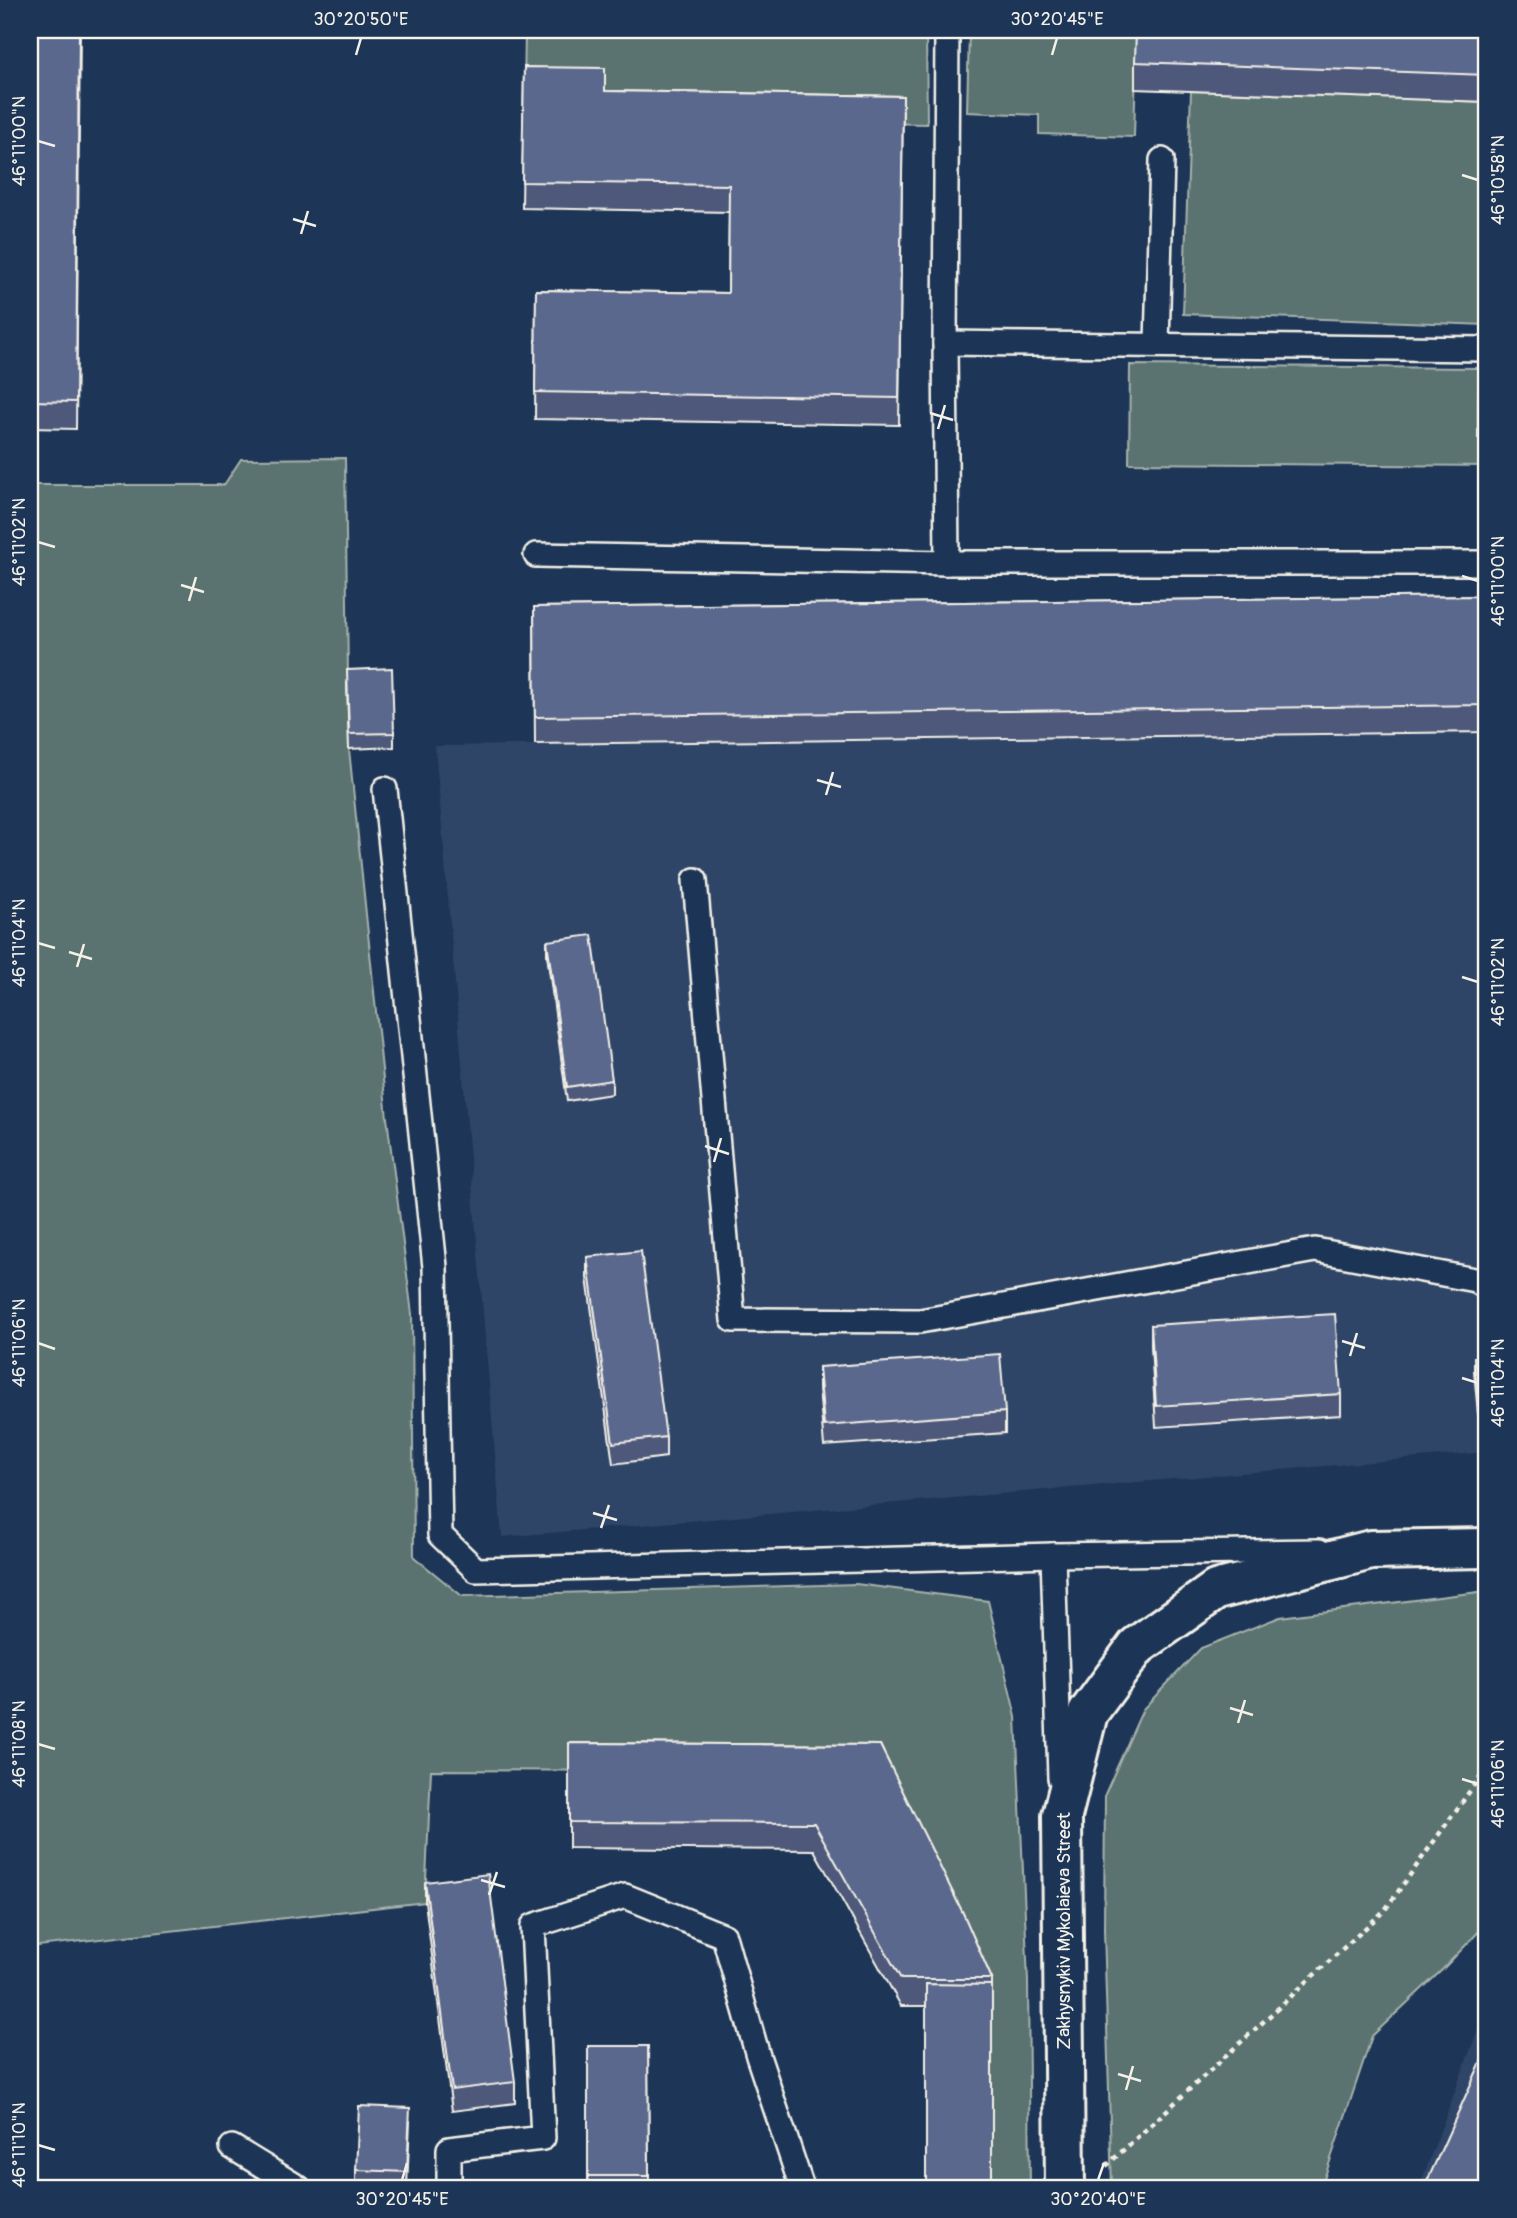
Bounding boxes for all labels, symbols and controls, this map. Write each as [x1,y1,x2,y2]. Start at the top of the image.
text: 30°20'50"E [314,8,408,31]
text: 30°20'45"E [1010,8,1104,31]
text: 46°11'00"N [8,96,31,186]
text: 46°10'58"N [1487,135,1510,225]
text: 46°11'02"N [8,498,31,586]
text: 46°11'00"N [1487,536,1510,626]
text: 46°11'04"N [8,899,31,987]
text: 46°11'02"N [1487,938,1510,1026]
text: 46°11'06"N [8,1299,31,1387]
text: 46°11'04"N [1487,1339,1510,1427]
text: 46°11'08"N [8,1700,31,1788]
text: 46°11'06"N [1487,1740,1510,1828]
street label: Zakhysnykiv Mykolaieva Street [1052,1812,1076,2050]
text: 46°11'10"N [8,2102,31,2188]
text: 30°20'45"E [355,2188,449,2211]
text: 30°20'40"E [1050,2188,1146,2211]

